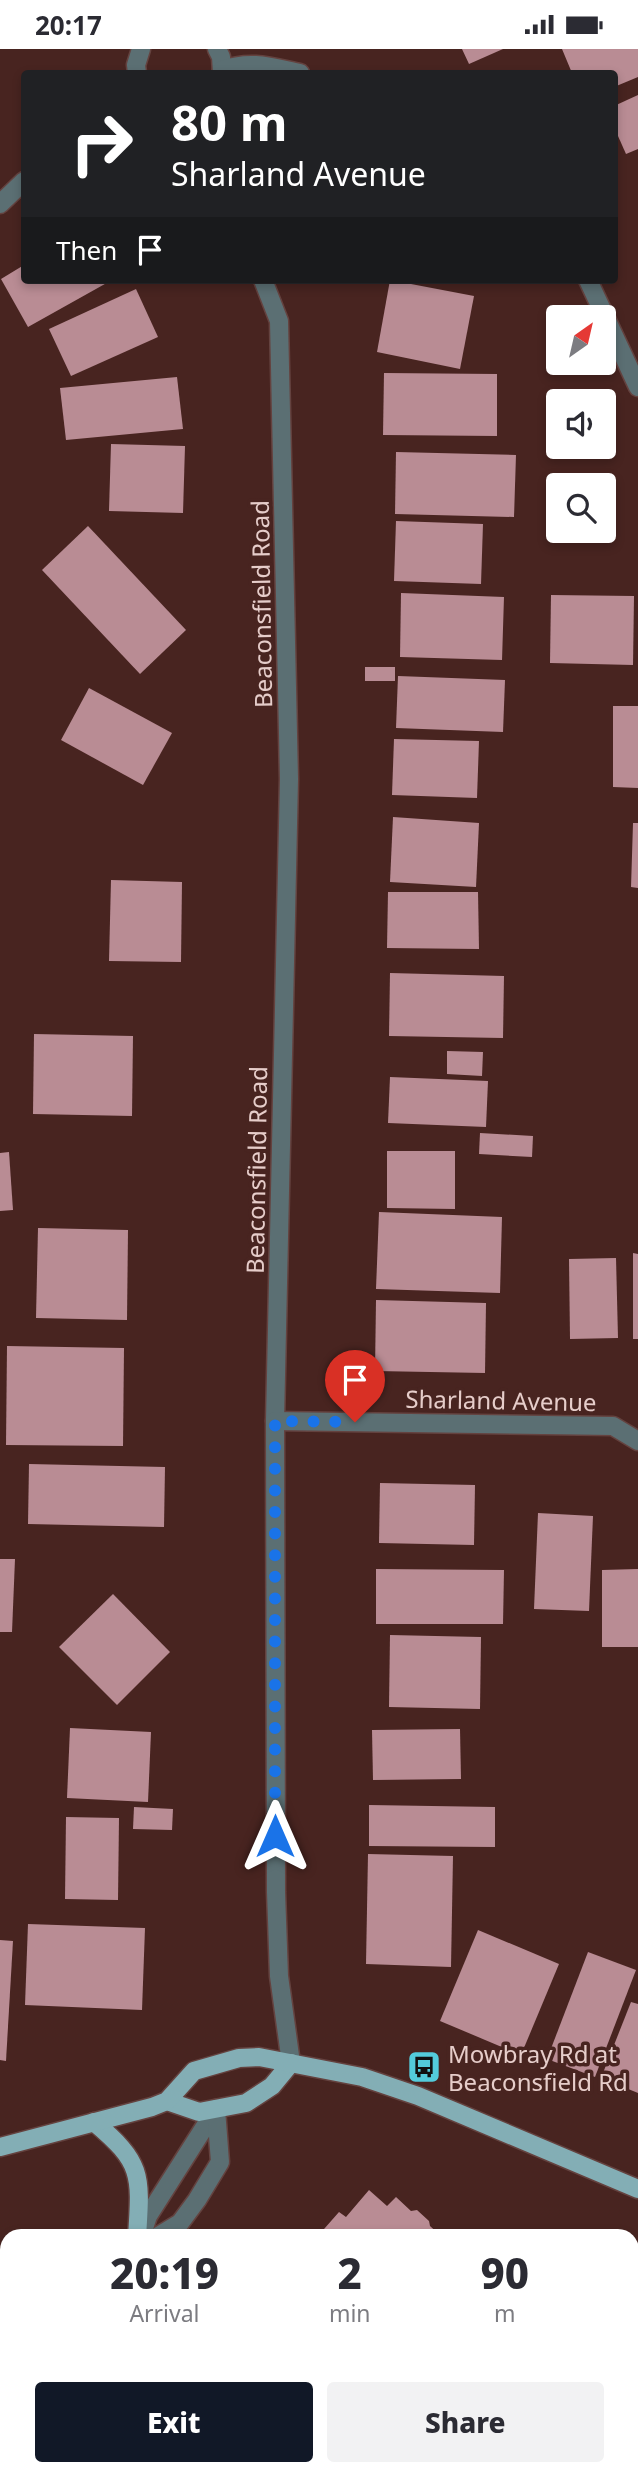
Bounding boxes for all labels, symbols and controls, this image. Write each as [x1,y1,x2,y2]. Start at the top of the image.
text: 20:17 [35,7,102,43]
text: 80 m [171,89,288,155]
icon: right [56,98,147,189]
text: Sharland Avenue [171,152,426,195]
icon: arrive [131,231,169,269]
text: Then [56,232,117,268]
north arrow [546,305,616,375]
map controls [546,305,616,543]
button: sound [546,389,616,459]
button: search [546,473,616,543]
street label: Beaconsfield Road [243,500,279,708]
street label: Beaconsfield Road [238,1066,274,1274]
pin [325,1350,385,1422]
icon: arrive [336,1361,374,1399]
street label: Sharland Avenue [405,1382,597,1418]
position arrow [238,1799,312,1873]
place label: Mowbray Rd at Beaconsfield Rd [448,2037,628,2098]
bus stop icon: Mowbray Rd at Beaconsfield Rd [405,2048,443,2086]
text: 20:19 [110,2244,219,2301]
text: 2 [338,2244,362,2301]
text: 90 [481,2244,529,2301]
text: Arrival [129,2297,200,2329]
text: min [329,2297,371,2329]
text: m [494,2297,516,2329]
button: Exit [35,2382,313,2462]
button: Share [327,2382,604,2462]

